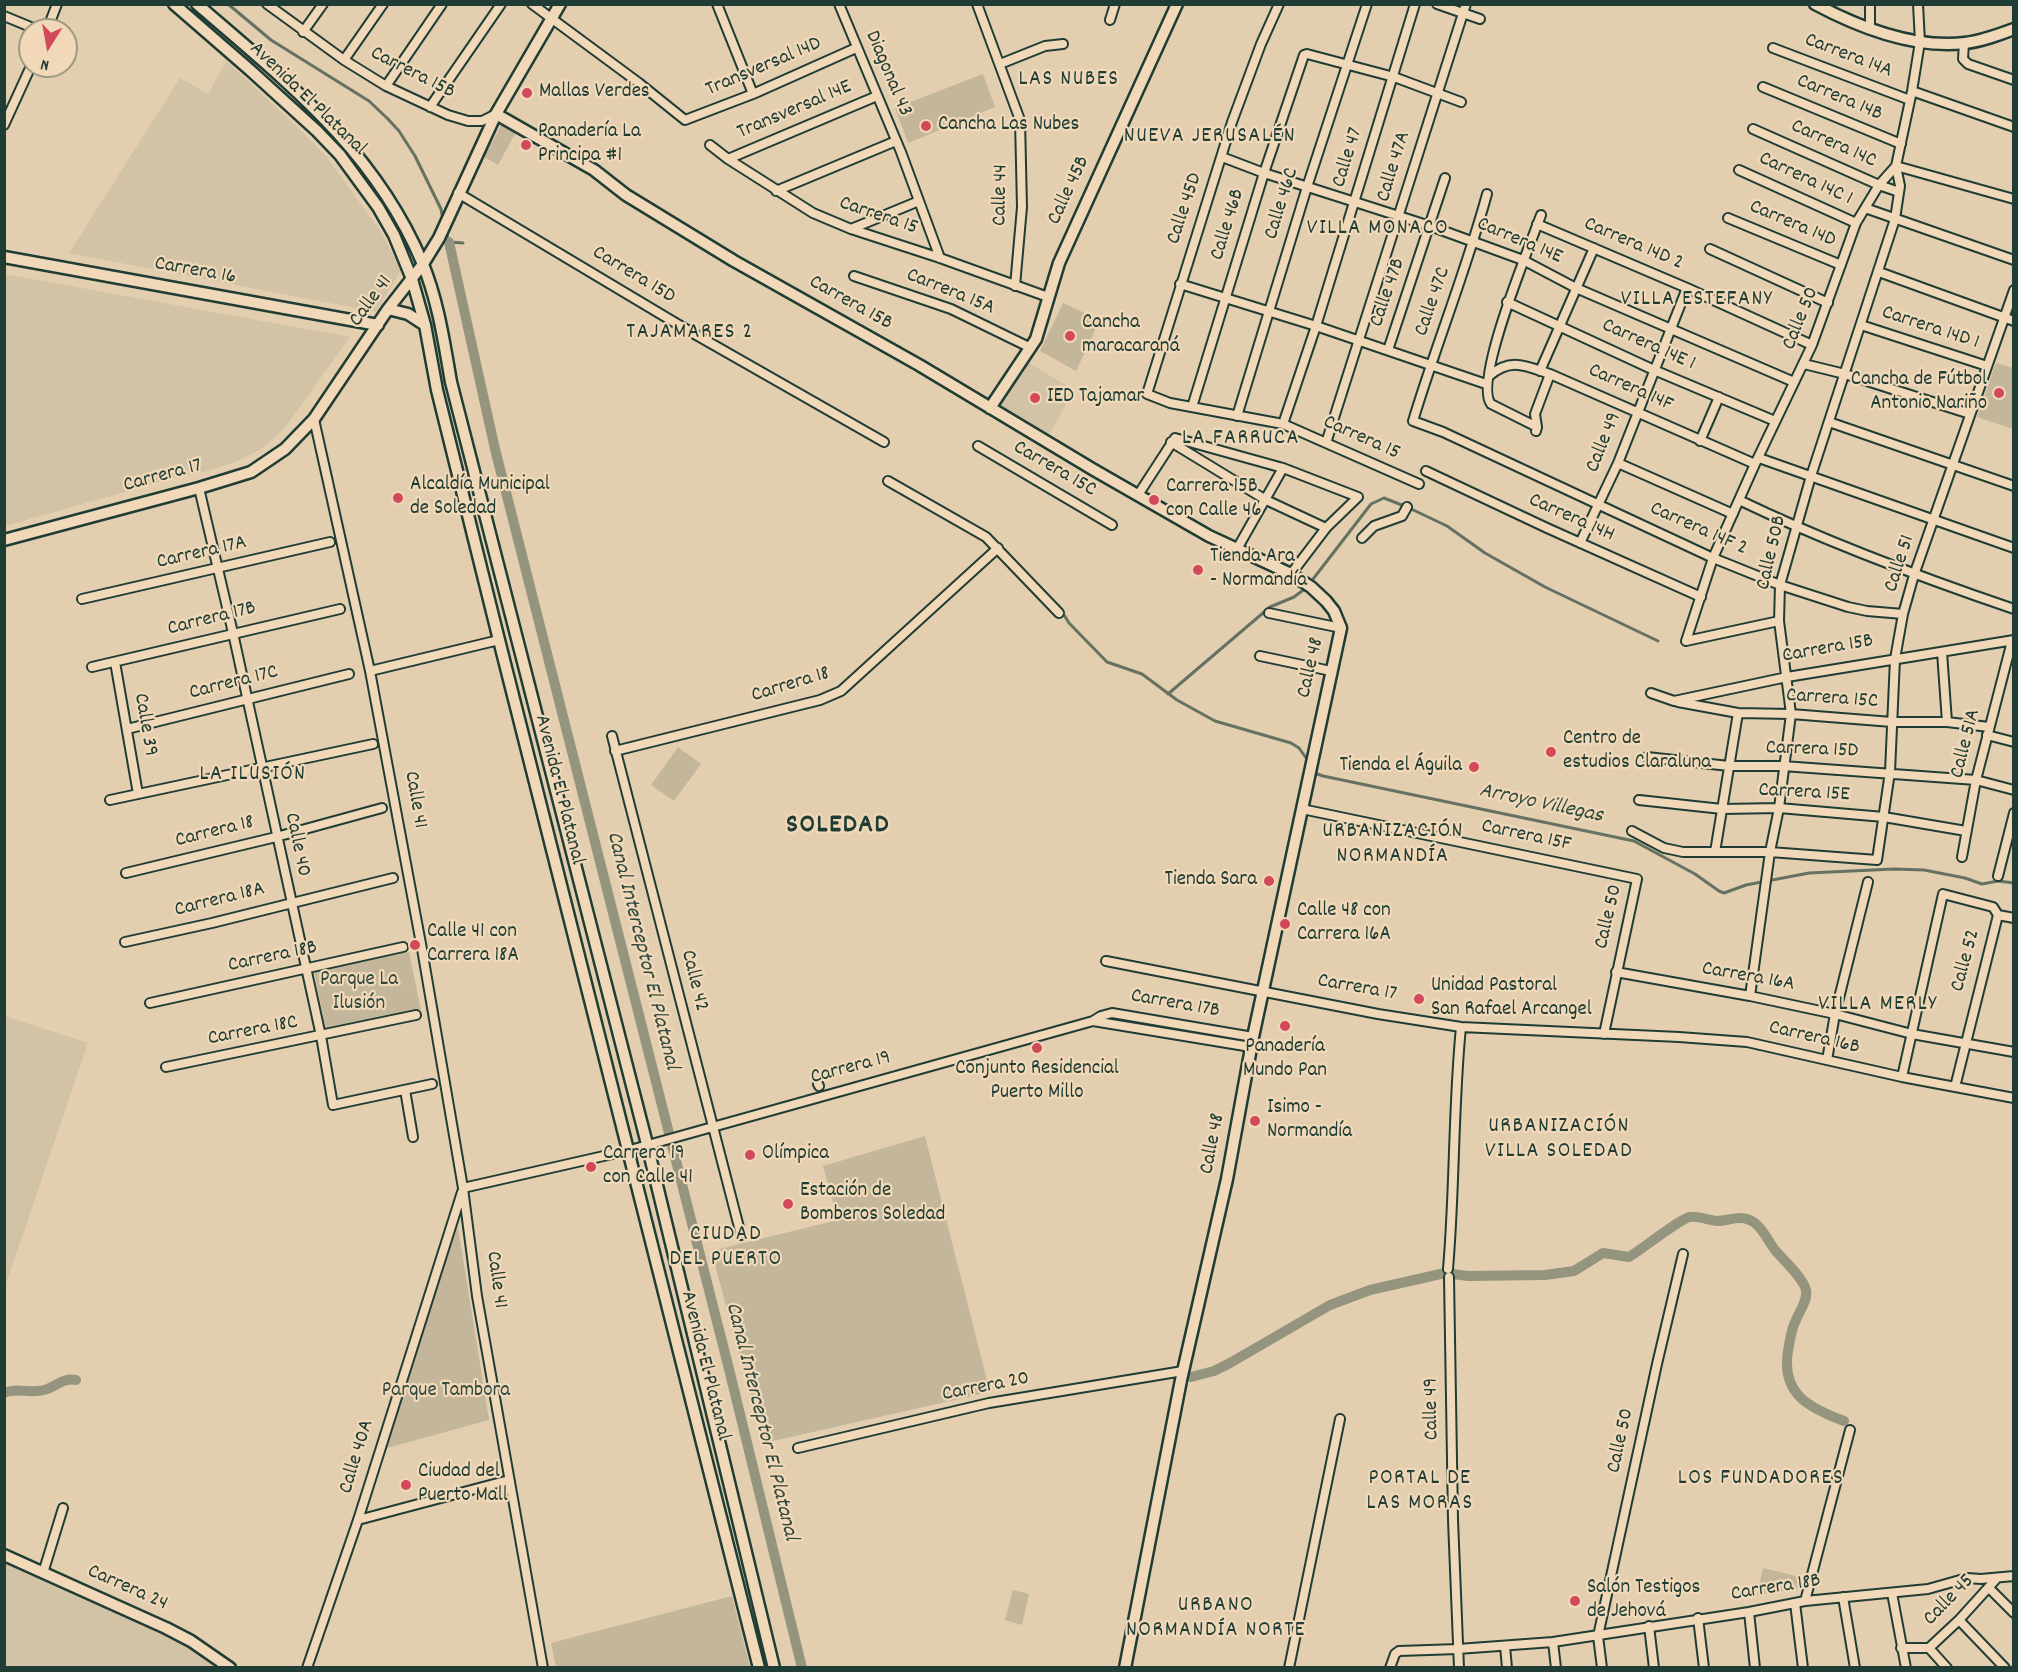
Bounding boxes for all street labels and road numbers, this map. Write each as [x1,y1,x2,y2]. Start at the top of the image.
street label: Diagonal 43 [858,27,916,121]
street label: Carrera 14A [1800,29,1896,85]
street label: Transversal 14D [702,32,826,104]
street label: Avenida El Platanal [243,38,371,162]
street label: Carrera 15B [365,42,459,106]
street label: Carrera 14B [1792,70,1886,128]
street label: Transversal 14E [734,76,856,146]
street label: Carrera 14C [1786,115,1880,175]
street label: Calle 47 [1328,125,1370,191]
street label: Calle 47A [1372,129,1418,205]
street label: Carrera 14C 1 [1754,147,1856,213]
street label: Calle 45B [1043,153,1097,229]
street label: Calle 44 [989,164,1015,226]
street label: Calle 46C [1260,165,1306,243]
street label: Calle 45D [1163,170,1209,248]
street label: Calle 46B [1206,186,1252,264]
street label: Carrera 15 [835,192,921,242]
street label: Carrera 14D [1745,195,1839,255]
street label: Carrera 14E [1472,213,1566,271]
street label: Carrera 14D 2 [1579,213,1687,277]
street label: Carrera 15D [587,241,679,311]
street label: Carrera 16 [152,252,238,292]
street label: Calle 47B [1366,255,1412,331]
street label: Carrera 15A [902,264,998,322]
street label: Calle 47C [1410,264,1458,340]
street label: Calle 41 [345,271,399,333]
street label: Carrera 15B [804,271,896,337]
street label: Calle 50 [1778,284,1826,354]
street label: Carrera 14D 1 [1878,301,1982,357]
street label: Carrera 14E 1 [1597,314,1699,378]
street label: Carrera 14F [1584,359,1676,419]
street label: Calle 49 [1582,409,1628,477]
street label: Carrera 15 [1319,411,1403,467]
street label: Carrera 15C [1008,436,1100,504]
street label: Carrera 17 [121,454,205,500]
street label: Carrera 14H [1524,489,1618,549]
street label: Carrera 14F 2 [1645,497,1751,563]
street label: Calle 50B [1752,513,1794,593]
street label: Carrera 17A [155,531,249,577]
street label: Calle 51 [1880,532,1922,596]
street label: Carrera 17B [165,597,259,643]
street label: Carrera 15B [1781,630,1875,670]
street label: Calle 48 [1293,635,1331,701]
street label: Carrera 17C [187,661,281,707]
street label: Carrera 18 [749,662,833,710]
street label: Carrera 15C [1785,684,1879,716]
street label: Calle 39 [126,692,162,758]
street label: Calle 51A [1946,707,1988,781]
street label: Avenida El Platanal [527,713,589,867]
street label: Carrera 15D [1765,737,1859,765]
street label: Calle 41 [397,769,431,831]
street label: Carrera 15E [1758,779,1850,809]
street label: Carrera 18 [173,811,257,855]
street label: Calle 40 [277,811,315,879]
street label: Carrera 15F [1479,815,1573,859]
street label: Carrera 18A [172,878,268,924]
street label: Calle 50 [1590,882,1630,952]
street label: Calle 52 [1947,927,1987,995]
street label: Carrera 18B [226,936,320,980]
street label: Calle 42 [673,948,713,1014]
street label: Carrera 16A [1700,957,1796,999]
street label: Carrera 17 [1315,970,1399,1008]
street label: Carrera 17B [1128,985,1222,1025]
street label: Carrera 18C [206,1011,300,1053]
street label: Carrera 16B [1766,1016,1862,1062]
street label: Carrera 19 [808,1046,894,1092]
street label: Calle 48 [1196,1111,1232,1177]
street label: Calle 41 [479,1250,511,1310]
street label: Avenida El Platanal [673,1289,735,1443]
street label: Carrera 20 [940,1367,1032,1409]
street label: Calle 49 [1420,1377,1446,1441]
street label: Calle 50 [1603,1406,1641,1476]
street label: Calle 40A [335,1417,381,1497]
street label: Carrera 24 [83,1560,171,1618]
street label: Carrera 18B [1729,1569,1823,1609]
street label: Calle 45 [1919,1570,1981,1632]

